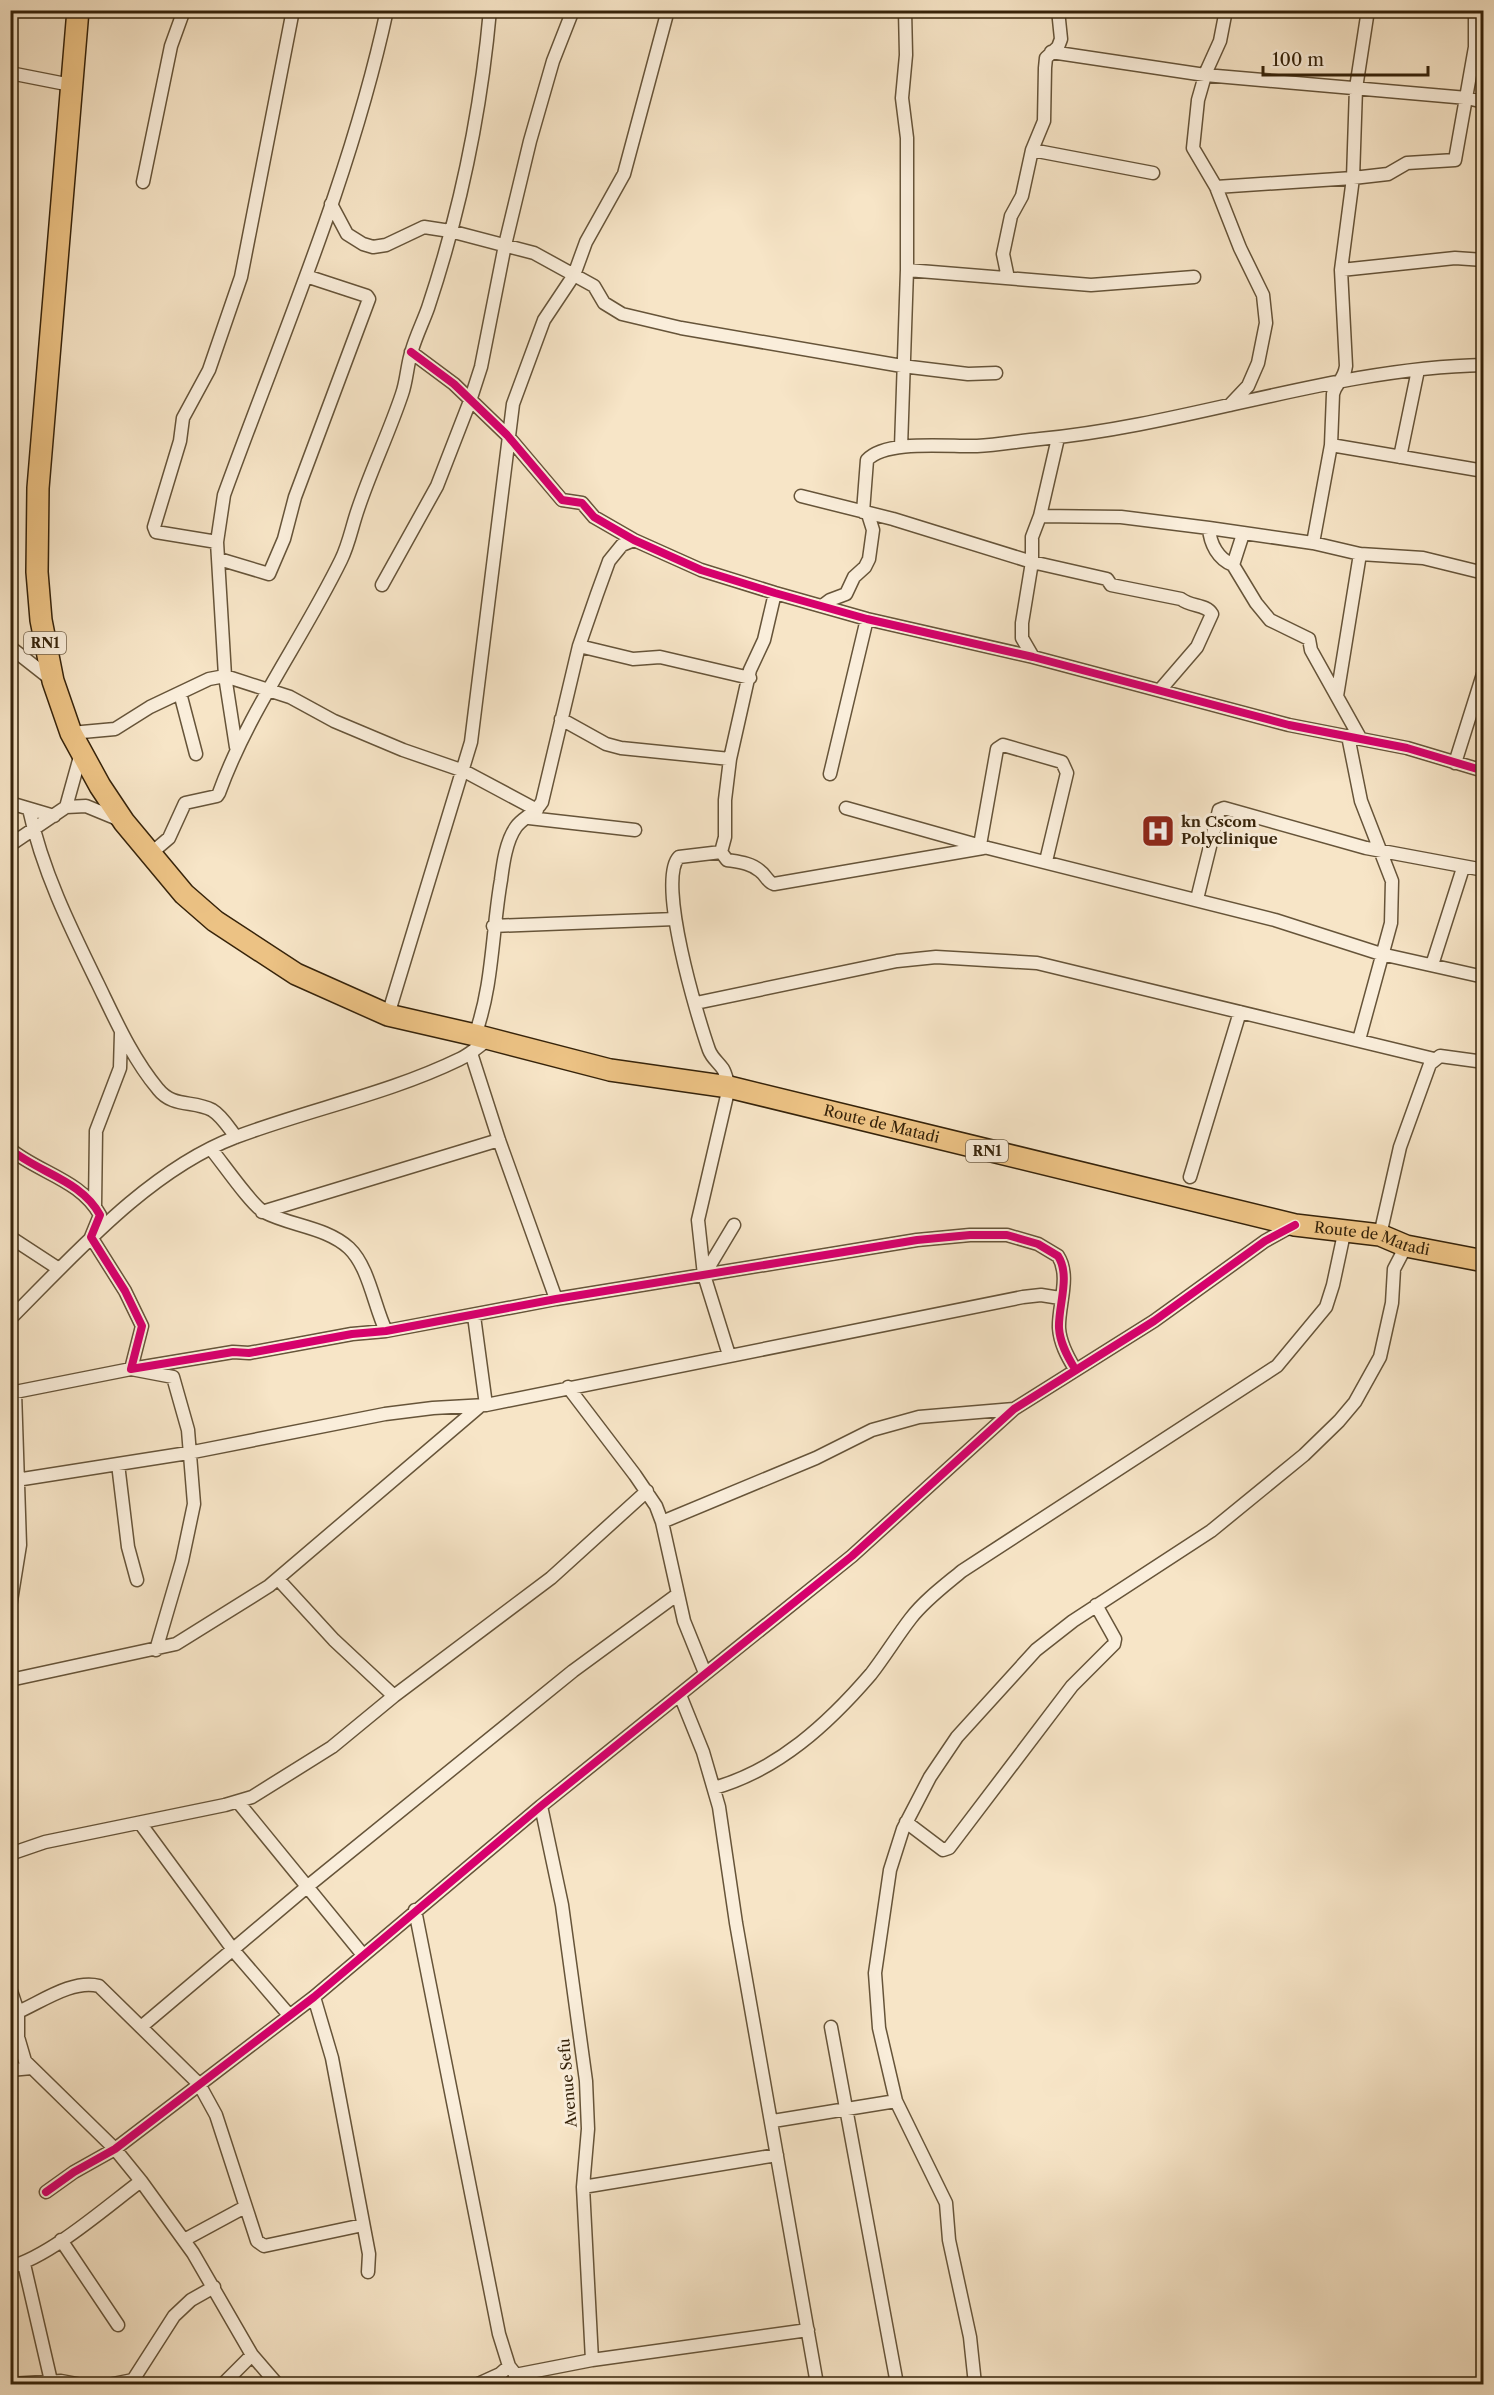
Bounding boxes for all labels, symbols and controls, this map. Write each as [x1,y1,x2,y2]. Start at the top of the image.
scale bar [1263,39,1428,77]
text: 100 m [1272,49,1324,71]
road number: RN1 [24,632,66,654]
place label: kn Cscom Polyclinique [1181,812,1278,848]
hospital icon: kn Cscom Polyclinique [1140,813,1176,849]
street label: Route de Matadi [822,1100,942,1147]
road number: RN1 [966,1140,1008,1162]
street label: Route de Matadi [1313,1217,1432,1259]
street label: Avenue Sefu [554,2038,581,2129]

